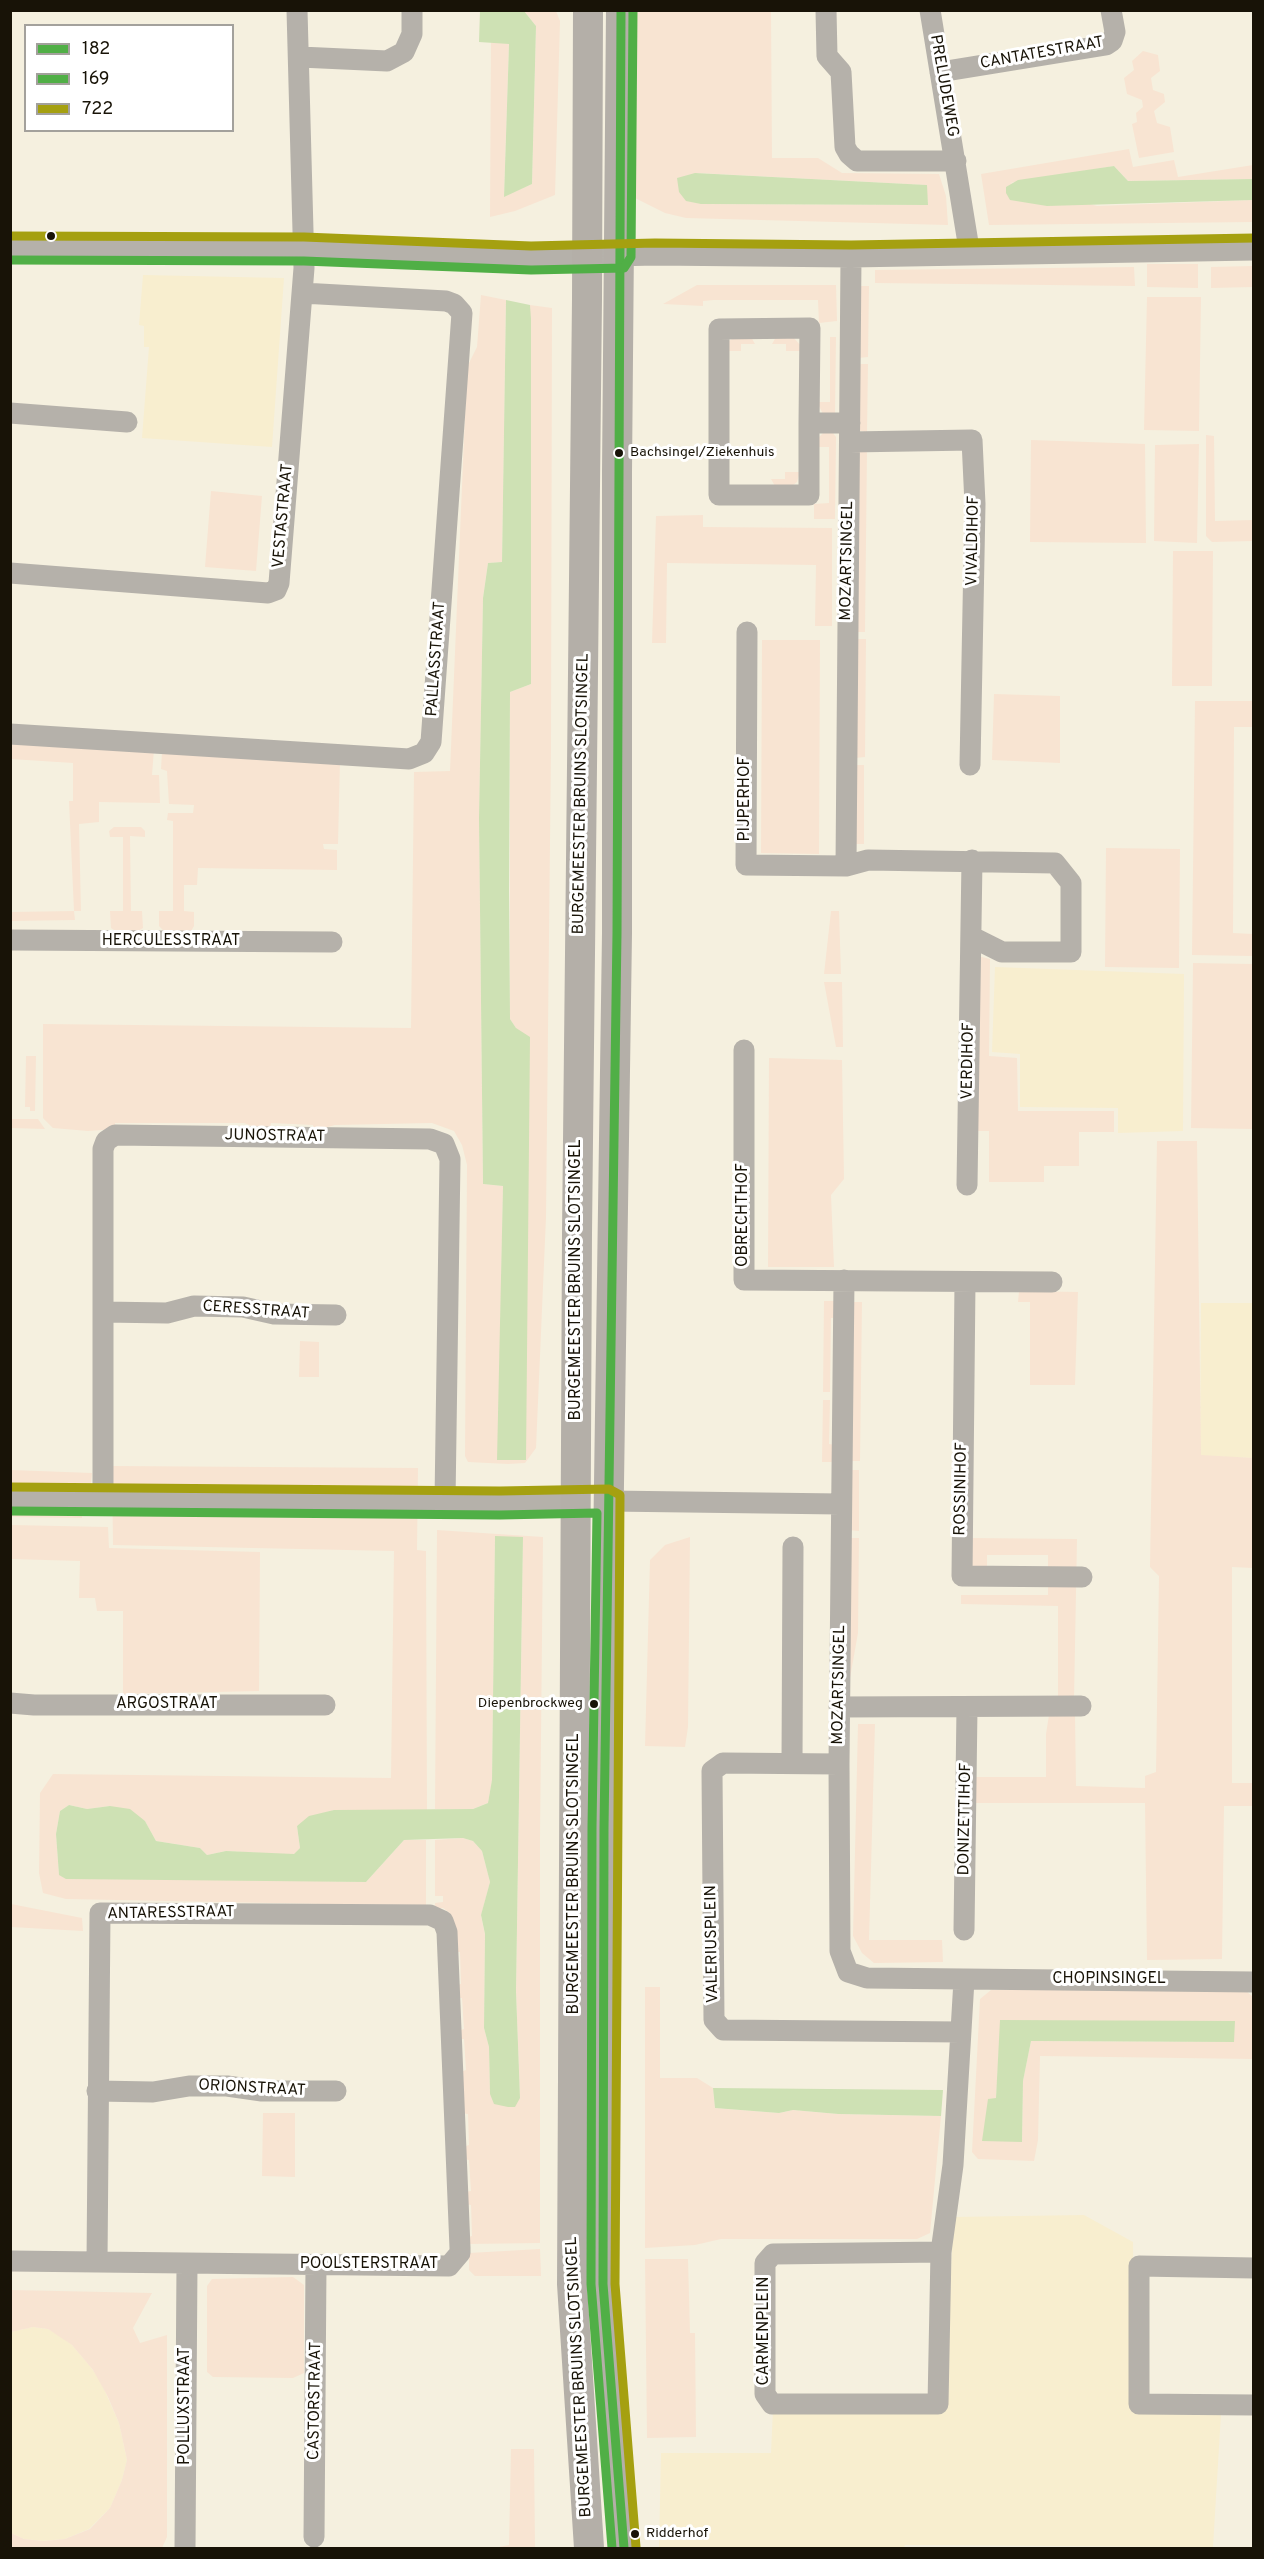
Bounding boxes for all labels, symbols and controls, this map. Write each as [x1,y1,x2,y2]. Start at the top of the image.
legend [24,24,234,132]
street label: PRELUDEWEG [925,33,961,139]
street label: CANTATESTRAAT [979,34,1105,74]
text: 182 [82,38,110,61]
text: 169 [82,68,110,91]
text: 722 [82,98,113,121]
unlabelled marker [45,230,57,242]
place label: Bachsingel/Ziekenhuis [630,445,774,461]
marker: Bachsingel/Ziekenhuis [613,447,625,459]
street label: VESTASTRAAT [270,463,298,569]
street label: VIVALDIHOF [964,496,984,586]
street label: MOZARTSINGEL [837,501,859,621]
street label: PALLASSTRAAT [423,601,451,717]
street label: BURGEMEESTER BRUINS SLOTSINGEL [570,653,594,935]
street label: PIJPERHOF [736,756,756,842]
street label: HERCULESSTRAAT [102,932,240,952]
street label: VERDIHOF [959,1022,979,1100]
street label: JUNOSTRAAT [224,1127,326,1147]
street label: BURGEMEESTER BRUINS SLOTSINGEL [567,1140,587,1420]
street label: OBRECHTHOF [734,1163,754,1267]
street label: CERESSTRAAT [202,1298,310,1324]
street label: ROSSINIHOF [952,1442,972,1536]
street label: MOZARTSINGEL [829,1625,851,1745]
street label: ARGOSTRAAT [116,1695,218,1715]
place label: Diepenbrockweg [478,1696,583,1712]
marker: Diepenbrockweg [588,1698,600,1710]
street label: BURGEMEESTER BRUINS SLOTSINGEL [565,1734,585,2014]
street label: DONIZETTIHOF [955,1762,977,1876]
street label: VALERIUSPLEIN [702,1885,724,2003]
street label: ANTARESSTRAAT [107,1903,235,1925]
street label: CHOPINSINGEL [1052,1970,1166,1990]
street label: ORIONSTRAAT [198,2077,306,2101]
street label: BURGEMEESTER BRUINS SLOTSINGEL [563,2236,597,2518]
street label: POOLSTERSTRAAT [300,2255,438,2275]
street label: CARMENPLEIN [755,2276,775,2386]
street label: CASTORSTRAAT [305,2342,327,2460]
street label: POLLUXSTRAAT [176,2347,196,2465]
place label: Ridderhof [646,2526,708,2542]
marker: Ridderhof [629,2528,641,2540]

